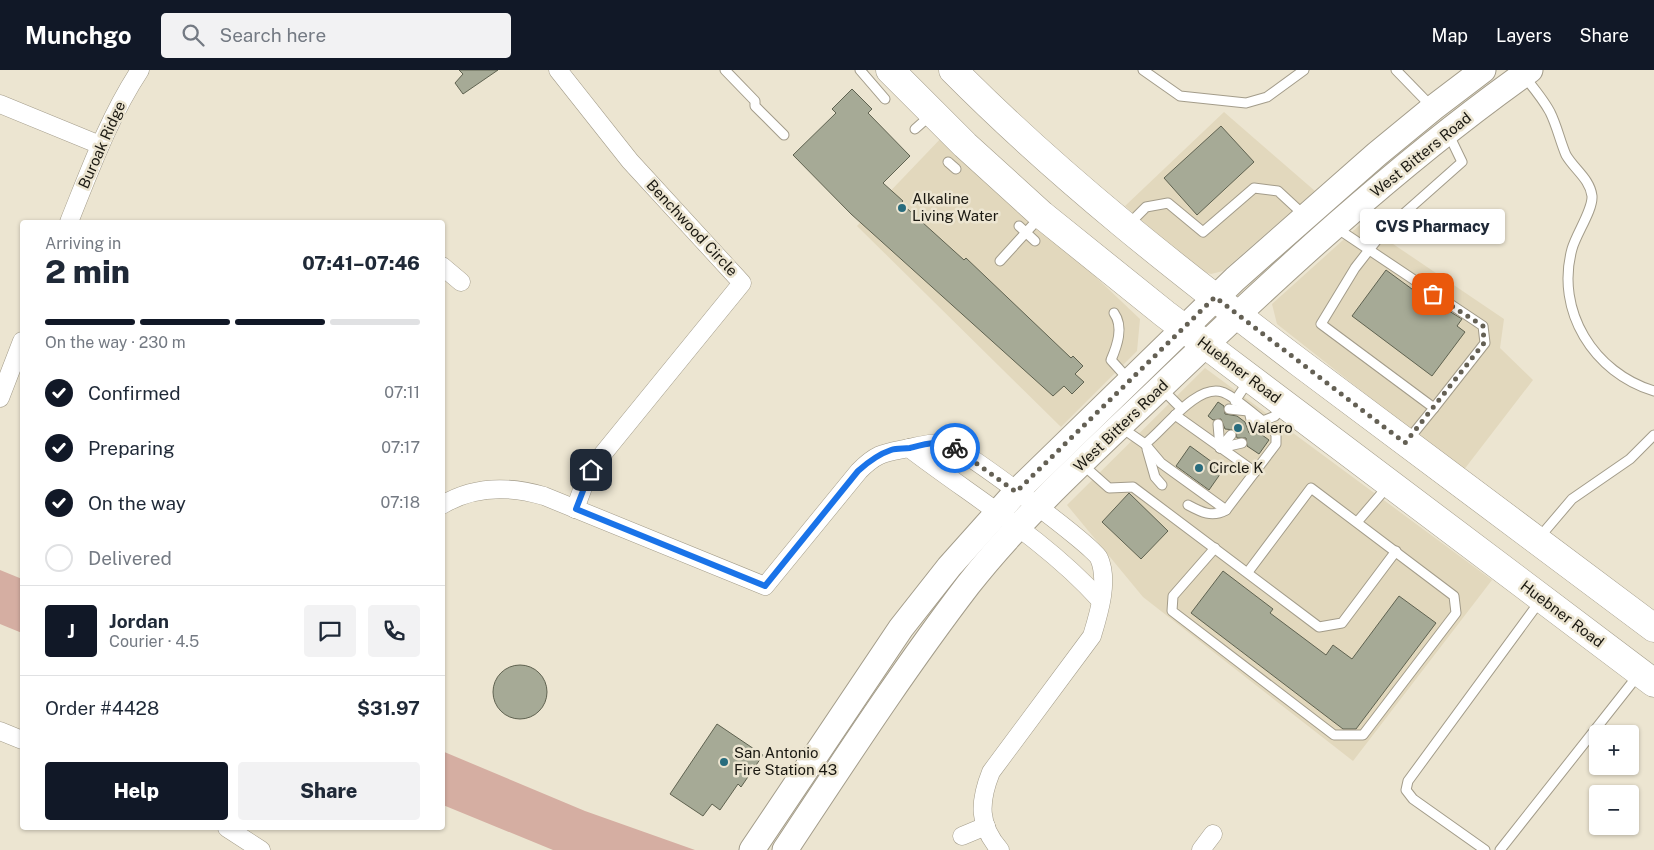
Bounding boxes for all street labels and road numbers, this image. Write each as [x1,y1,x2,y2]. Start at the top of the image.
street label: Buroak Ridge [75,99,128,191]
street label: West Bitters Road [1367,109,1474,200]
street label: Benchwood Circle [643,176,741,279]
street label: Huebner Road [1194,333,1284,406]
street label: West Bitters Road [1070,376,1171,475]
street label: Huebner Road [1517,577,1607,650]

